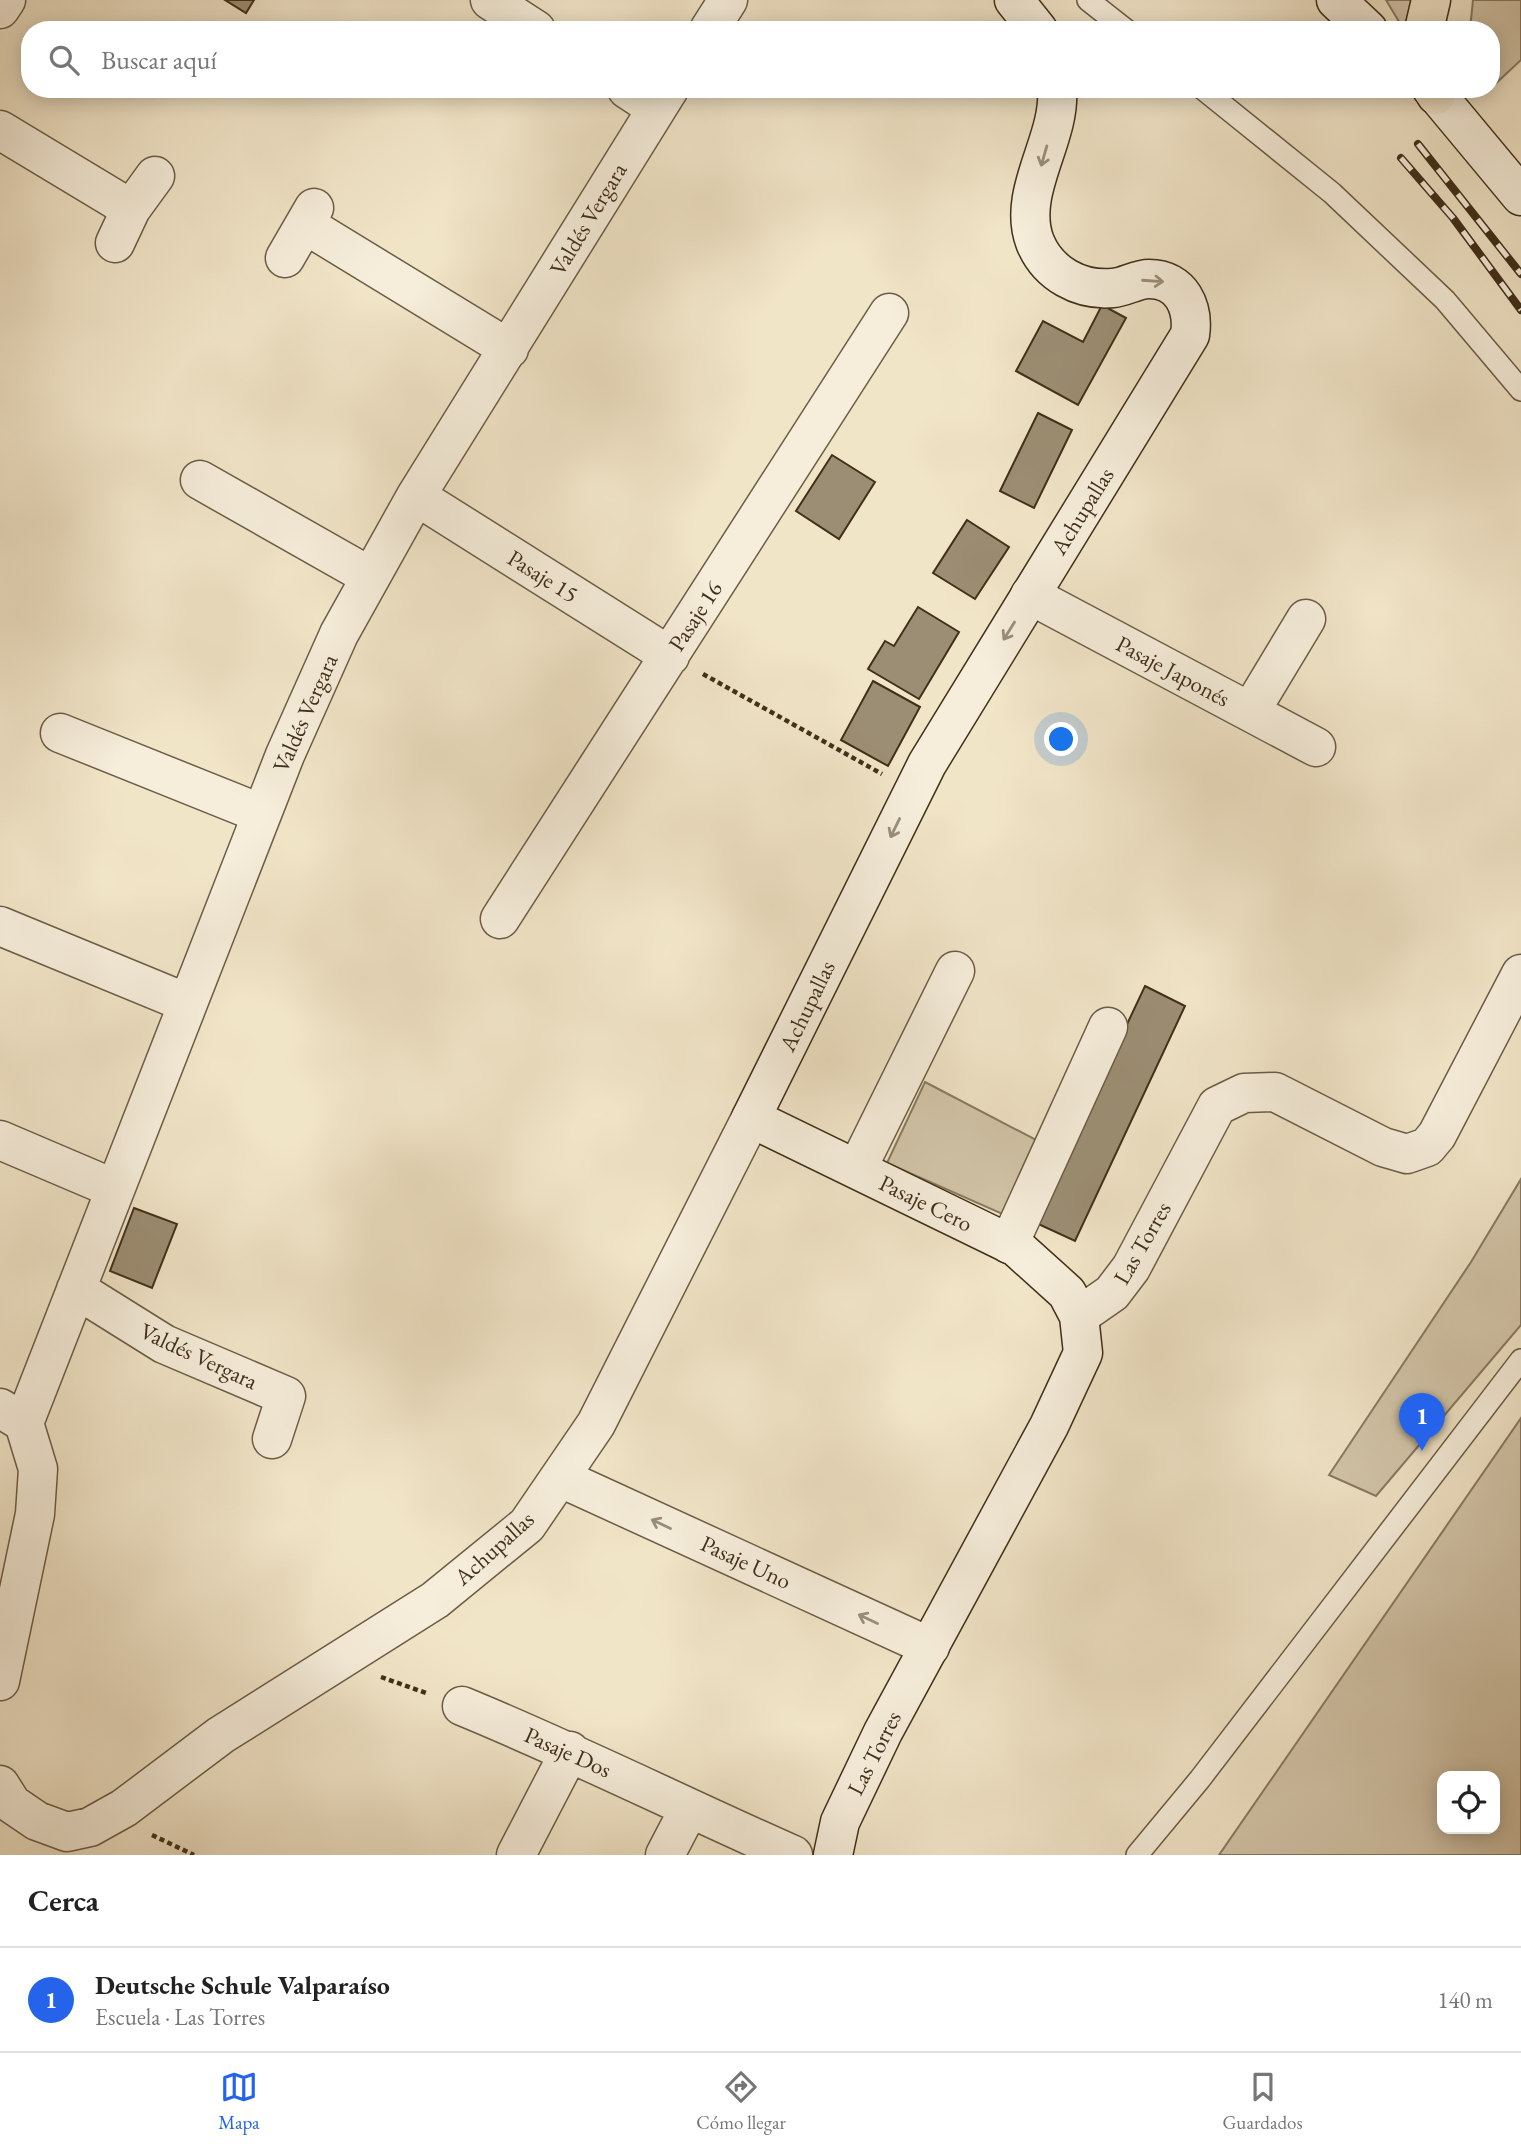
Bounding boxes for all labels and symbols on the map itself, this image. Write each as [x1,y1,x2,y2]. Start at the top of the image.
one-way arrow [1037,144,1050,167]
street label: Valdés Vergara [543,156,634,281]
one-way arrow [1141,275,1164,288]
street label: Achupallas [1043,462,1121,561]
street label: Pasaje 15 [502,543,584,609]
street label: Pasaje 16 [661,575,729,657]
one-way arrow [1001,620,1015,640]
street label: Pasaje Japonés [1111,628,1235,714]
street label: Valdés Vergara [266,648,345,777]
your location [1044,722,1078,756]
one-way arrow [888,817,902,838]
street label: Achupallas [772,956,842,1057]
street label: Pasaje Cero [874,1168,978,1238]
street label: Las Torres [1106,1196,1178,1290]
street label: Valdés Vergara [135,1316,263,1397]
pin: 1 [1399,1393,1445,1451]
street label: Achupallas [447,1504,540,1592]
one-way arrow [651,1517,672,1530]
street label: Pasaje Uno [696,1528,796,1596]
one-way arrow [858,1611,879,1625]
street label: Las Torres [840,1706,908,1800]
street label: Pasaje Dos [520,1720,616,1784]

